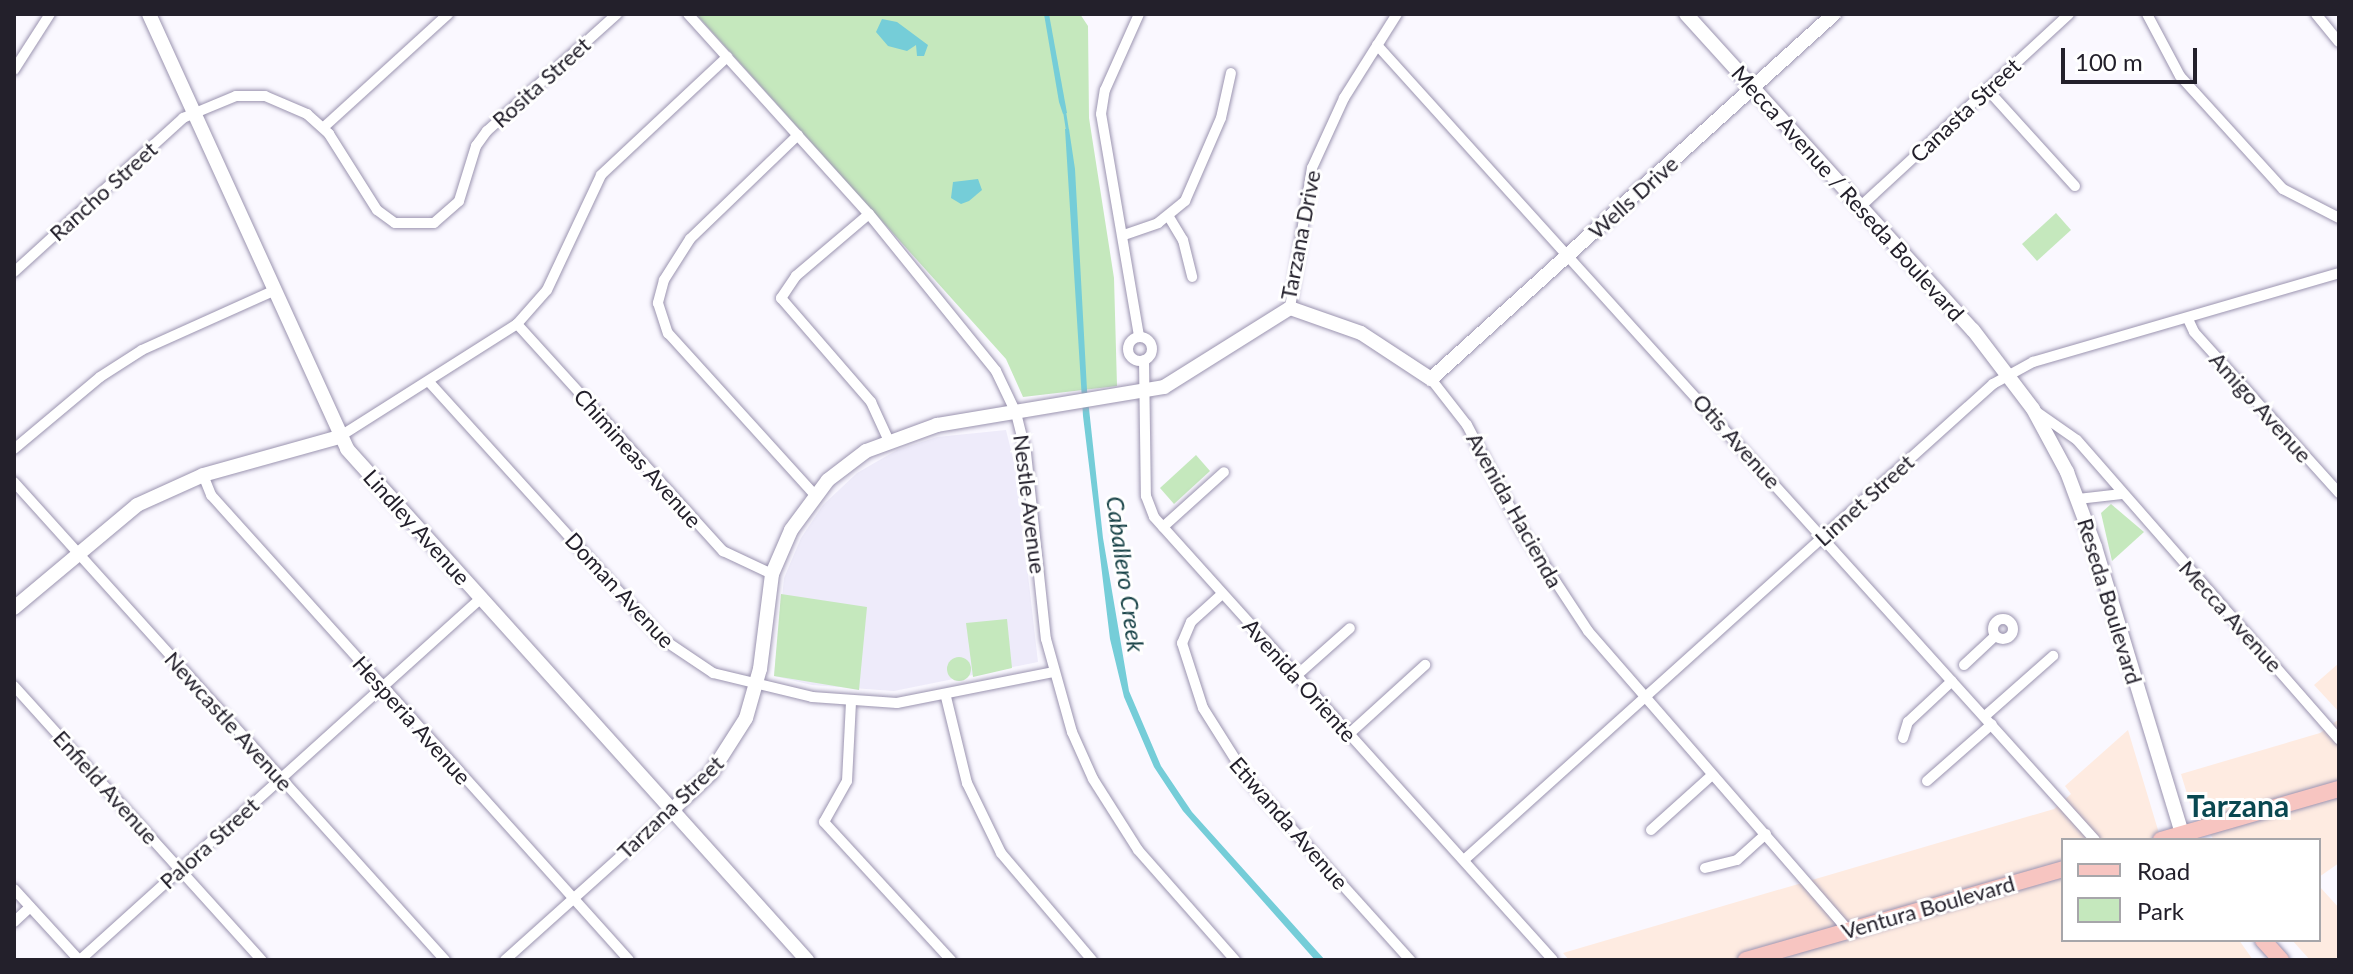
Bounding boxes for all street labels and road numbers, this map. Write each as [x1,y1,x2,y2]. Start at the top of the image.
street label: Rosita Street [487,31,595,133]
street label: Canasta Street [1905,52,2025,168]
street label: Mecca Avenue / Reseda Boulevard [1726,60,1970,326]
street label: Rancho Street [44,136,162,246]
street label: Wells Drive [1583,150,1683,244]
street label: Tarzana Drive [1274,168,1326,302]
street label: Amigo Avenue [2204,346,2318,468]
street label: Chimineas Avenue [568,383,708,533]
street label: Otis Avenue [1687,388,1787,494]
street label: Avenida Hacienda [1461,428,1569,592]
street label: Nestle Avenue [1008,433,1052,575]
street label: Linnet Street [1809,449,1919,551]
street label: Lindley Avenue [358,463,476,591]
street label: Reseda Boulevard [2072,515,2148,687]
street label: Doman Avenue [560,527,680,653]
street label: Mecca Avenue [2174,554,2288,678]
street label: Avenida Oriente [1238,613,1362,747]
street label: Newcastle Avenue [159,646,299,796]
street label: Hesperia Avenue [347,650,477,790]
street label: Enfield Avenue [48,724,164,850]
street label: Tarzana Street [612,750,728,864]
street label: Etiwanda Avenue [1224,751,1354,895]
street label: Palora Street [154,792,264,894]
street label: Ventura Boulevard [1838,870,2018,944]

